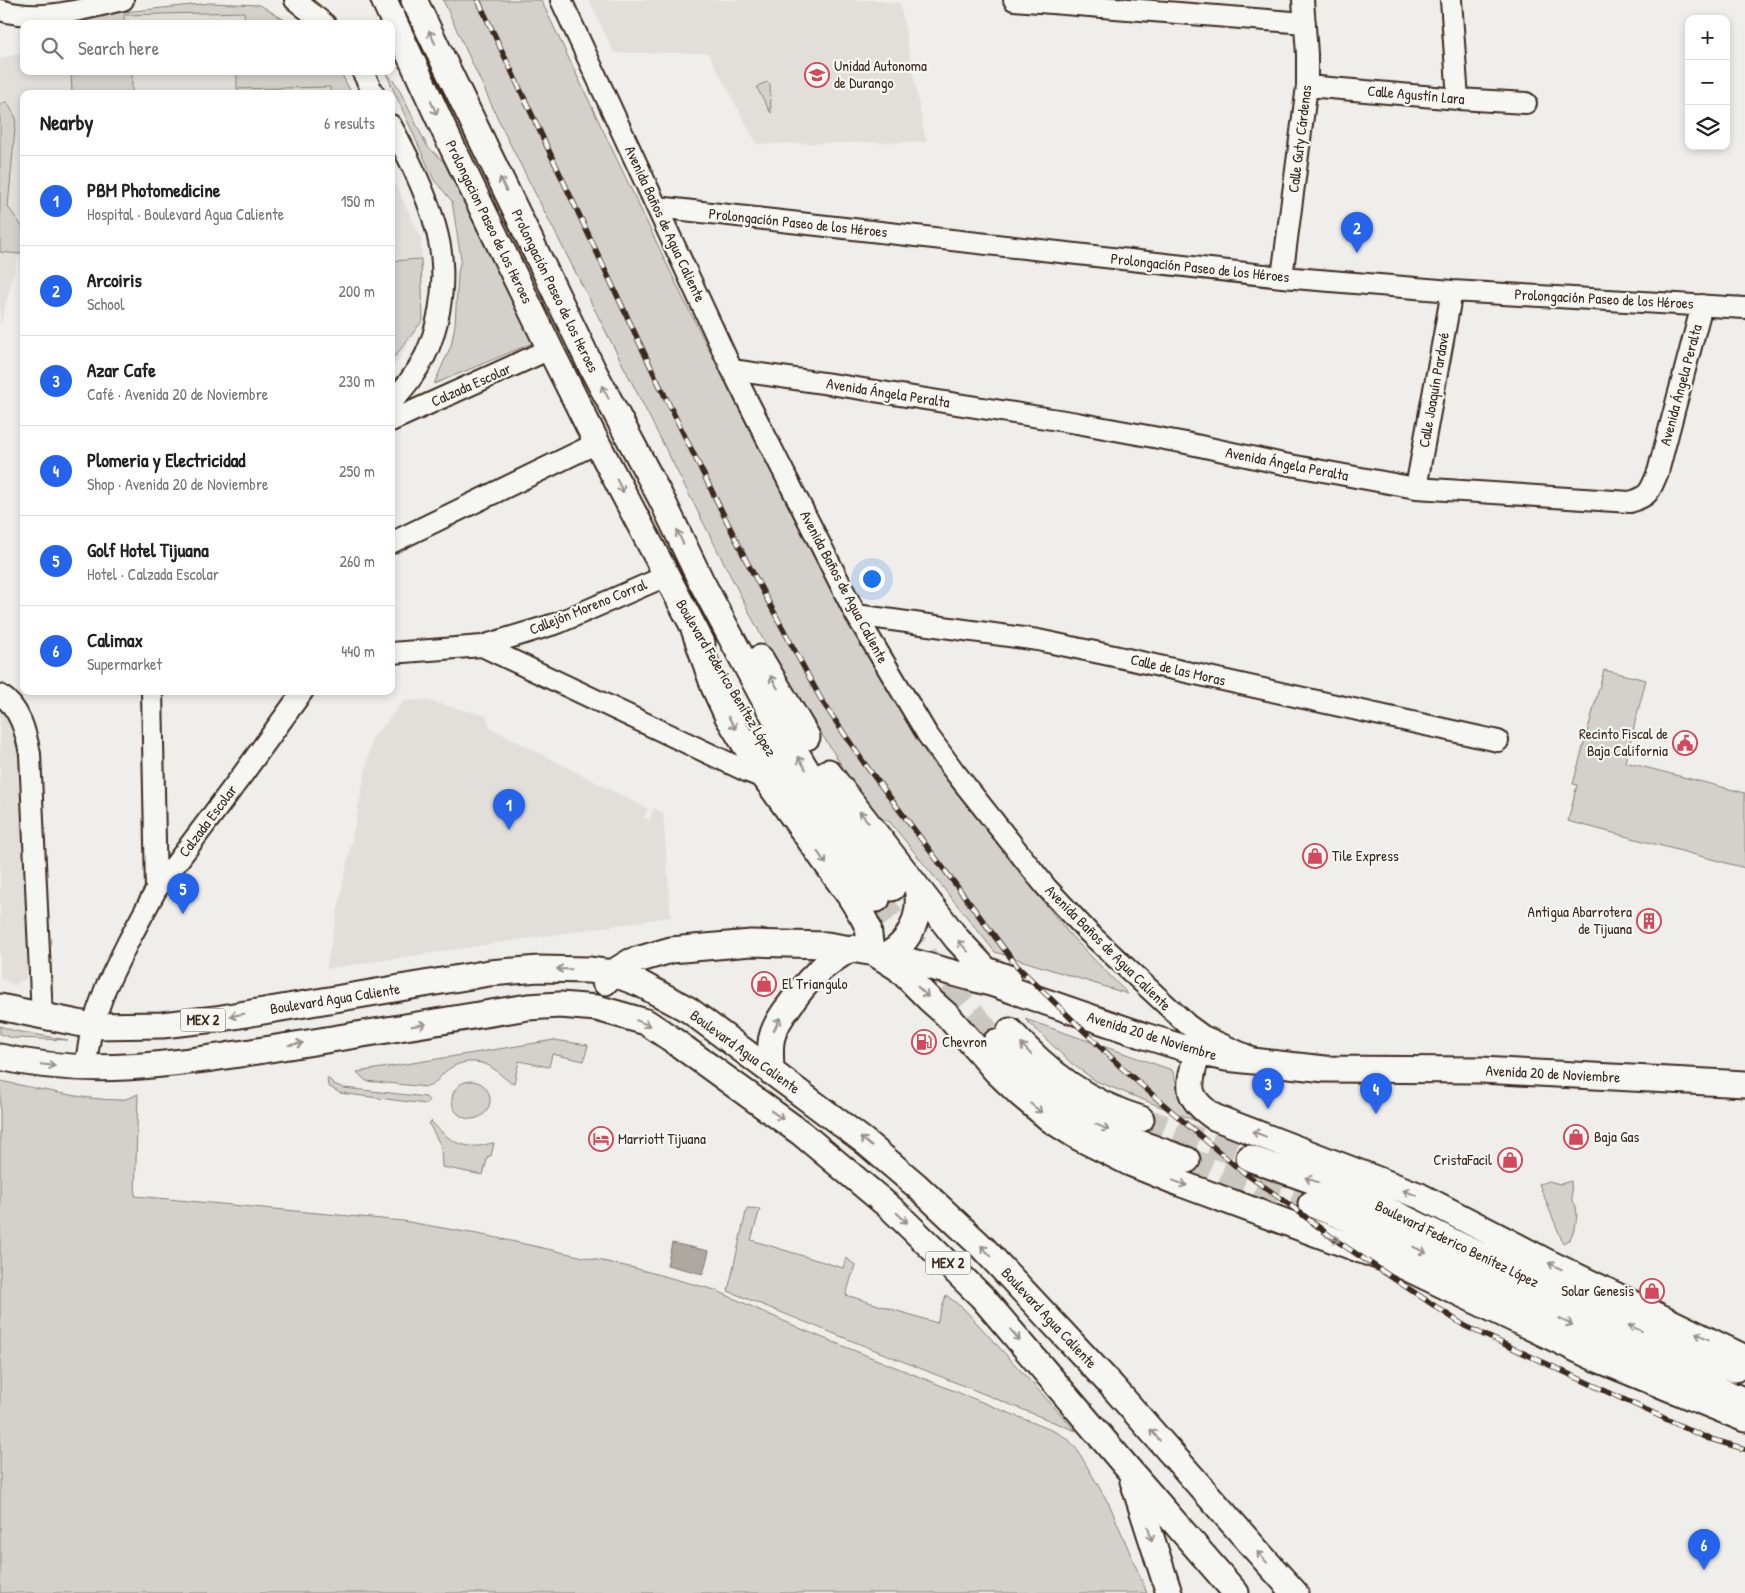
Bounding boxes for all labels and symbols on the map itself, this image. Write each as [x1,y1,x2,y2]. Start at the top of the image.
one-way arrow [427,30,436,45]
place label: Unidad Autonoma de Durango [834,55,927,93]
school or university icon: Unidad Autonoma de Durango [804,62,830,88]
street label: Calle Agustín Lara [1367,80,1466,109]
street label: Calle Guty Cárdenas [1282,84,1317,194]
one-way arrow [429,100,439,115]
street label: Prolongacion Paseo de los Heroes [441,137,538,307]
street label: Avenida Baños de Agua Caliente [620,142,711,305]
one-way arrow [497,177,507,192]
street label: Prolongación Paseo de los Héroes [708,203,889,242]
street label: Prolongación Paseo de los Heroes [507,206,604,376]
pin: 2 [1341,212,1373,253]
street label: Prolongación Paseo de los Héroes [1110,248,1291,287]
street label: Prolongación Paseo de los Héroes [1514,283,1694,314]
street label: Avenida Ángela Peralta [1654,322,1707,448]
street label: Calle Joaquín Pardavé [1413,331,1454,449]
street label: Calzada Escolar [427,357,514,412]
street label: Avenida Ángela Peralta [825,372,951,413]
one-way arrow [600,385,610,400]
street label: Avenida Ángela Peralta [1224,441,1350,486]
one-way arrow [616,478,625,493]
street label: Avenida Baños de Agua Caliente [795,507,894,667]
one-way arrow [675,529,685,544]
your location [859,566,885,592]
street label: Callejón Moreno Corral [526,573,650,640]
street label: Boulevard Federico Benítez López [671,595,782,761]
street label: Calle de las Moras [1129,648,1228,691]
one-way arrow [769,676,779,690]
one-way arrow [728,715,738,729]
place label: Recinto Fiscal de Baja California [1579,723,1668,761]
public building icon: Recinto Fiscal de Baja California [1672,730,1698,756]
one-way arrow [797,756,807,770]
street label: Calzada Escolar [173,780,242,861]
pin: 1 [493,789,525,830]
one-way arrow [858,811,869,824]
shop icon: Tile Express [1302,843,1328,869]
place label: Tile Express [1332,845,1399,866]
one-way arrow [817,851,827,865]
pin: 5 [167,873,199,914]
street label: Avenida Baños de Agua Caliente [1041,880,1176,1015]
place label: Antigua Abarrotera de Tijuana [1528,901,1632,939]
building icon: Antigua Abarrotera de Tijuana [1636,908,1662,934]
one-way arrow [957,939,969,952]
one-way arrow [556,965,572,974]
shop icon: El Triangulo [751,971,777,997]
place label: El Triangulo [782,973,848,994]
street label: Boulevard Agua Caliente [268,978,401,1019]
one-way arrow [917,986,929,998]
street label: Boulevard Agua Caliente [686,1005,805,1099]
street label: Avenida 20 de Noviembre [1085,1006,1220,1065]
road number: MEX 2 [180,1008,226,1032]
one-way arrow [230,1010,246,1020]
one-way arrow [773,1017,783,1032]
one-way arrow [635,1018,650,1028]
one-way arrow [410,1019,426,1029]
fuel station icon: Chevron [911,1029,937,1055]
place label: Chevron [942,1031,987,1052]
one-way arrow [288,1039,304,1049]
one-way arrow [1020,1043,1032,1055]
street label: Avenida 20 de Noviembre [1485,1059,1621,1088]
one-way arrow [40,1060,56,1070]
pin: 3 [1252,1068,1284,1109]
pin: 4 [1360,1073,1392,1114]
one-way arrow [1030,1103,1043,1114]
one-way arrow [770,1110,784,1120]
one-way arrow [1094,1122,1109,1132]
shop icon: Baja Gas [1563,1124,1589,1150]
hotel icon: Marriott Tijuana [588,1126,614,1152]
place label: Baja Gas [1594,1126,1639,1147]
place label: Marriott Tijuana [618,1128,706,1149]
one-way arrow [1252,1129,1267,1138]
one-way arrow [859,1137,872,1148]
shop icon: CristaFacil [1497,1147,1523,1173]
place label: CristaFacil [1433,1149,1492,1170]
one-way arrow [1305,1175,1321,1184]
one-way arrow [1172,1179,1187,1188]
one-way arrow [1403,1187,1418,1197]
street label: Boulevard Federico Benítez López [1372,1195,1543,1293]
one-way arrow [896,1212,908,1224]
one-way arrow [1324,1235,1340,1244]
one-way arrow [980,1245,992,1257]
one-way arrow [1412,1246,1427,1256]
road number: MEX 2 [926,1252,970,1274]
one-way arrow [1548,1261,1563,1270]
street label: Boulevard Agua Caliente [997,1263,1102,1373]
shop icon: Solar Genesis [1639,1278,1665,1304]
place label: Solar Genesis [1561,1280,1634,1301]
one-way arrow [1558,1318,1573,1328]
one-way arrow [1628,1323,1643,1333]
one-way arrow [1009,1328,1020,1341]
one-way arrow [1694,1331,1709,1341]
one-way arrow [1149,1429,1161,1442]
one-way arrow [1146,1526,1156,1542]
pin: 6 [1688,1529,1720,1570]
one-way arrow [1256,1551,1268,1564]

